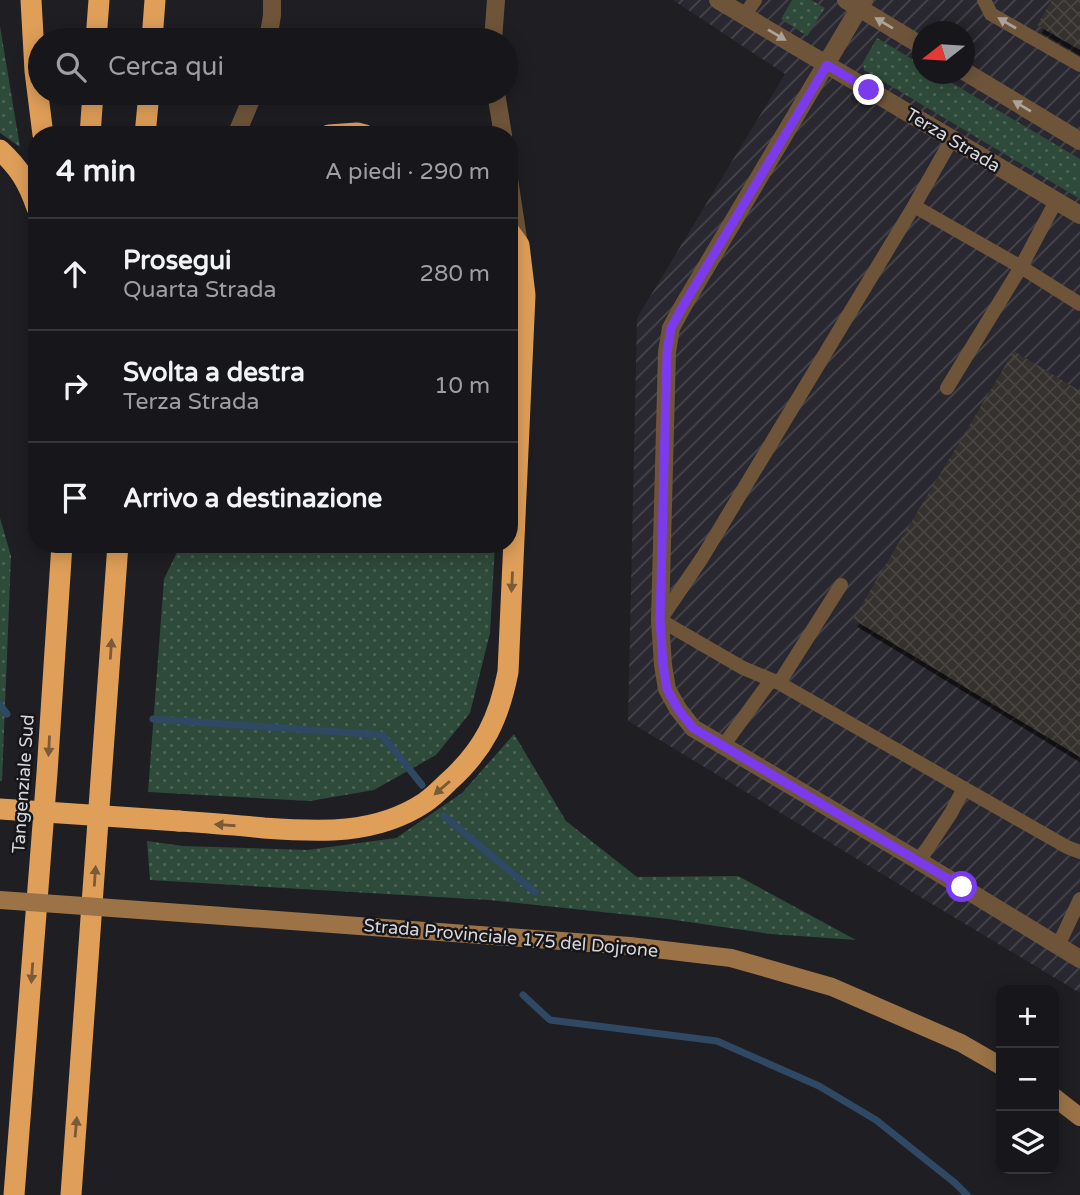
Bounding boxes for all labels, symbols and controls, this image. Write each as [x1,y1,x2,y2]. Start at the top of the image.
one-way arrow [875,17,894,29]
one-way arrow [998,17,1017,29]
north arrow [912,21,975,84]
search box [28,28,518,105]
one-way arrow [767,29,786,41]
icon: search [52,48,90,86]
text: Cerca qui [108,51,224,82]
route end [853,74,884,105]
one-way arrow [1013,99,1032,112]
street label: Terza Strada [902,103,1004,177]
text: 4 min [56,153,136,190]
text: A piedi · 290 m [325,158,490,186]
text: Prosegui [123,245,232,276]
icon: ahead [56,255,94,293]
text: 280 m [420,260,490,288]
text: Quarta Strada [123,276,277,304]
text: Svolta a destra [123,357,305,388]
icon: right [56,367,94,405]
text: 10 m [434,372,490,400]
text: Terza Strada [123,388,259,416]
icon: arrive [56,479,94,517]
text: Arrivo a destinazione [123,483,382,514]
one-way arrow [506,571,517,593]
one-way arrow [106,638,117,660]
street label: Tangenziale Sud [7,714,39,854]
one-way arrow [43,735,54,757]
one-way arrow [433,780,450,795]
one-way arrow [214,819,236,830]
one-way arrow [90,864,101,886]
route start [946,871,977,902]
street label: Strada Provinciale 175 del Dojrone [363,914,659,962]
one-way arrow [26,962,37,984]
map controls [996,985,1059,1174]
button: + [996,985,1059,1048]
button: − [996,1048,1059,1111]
button: layers [996,1111,1059,1174]
one-way arrow [71,1116,82,1138]

